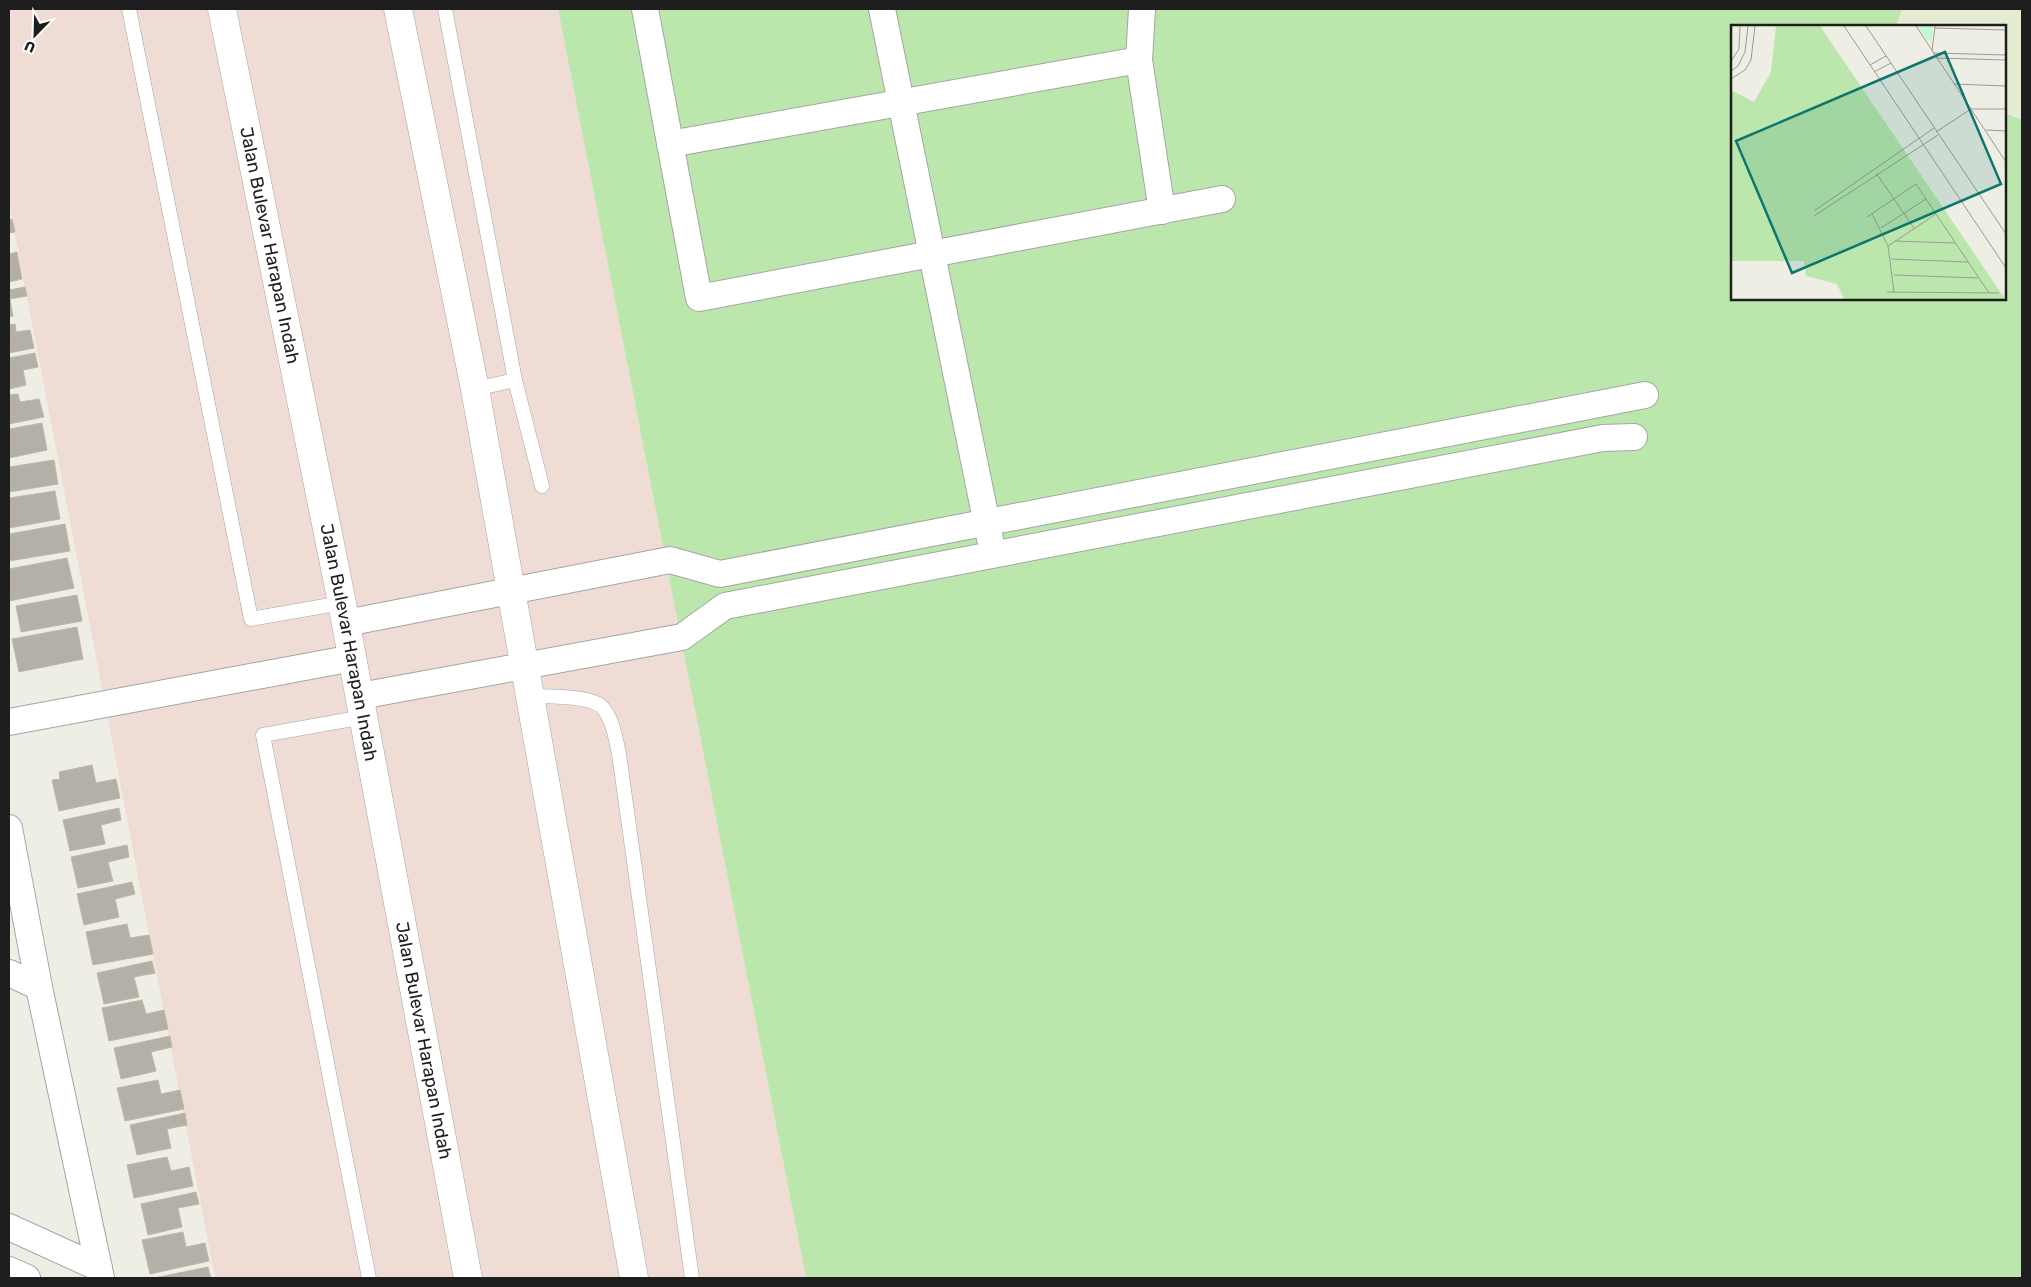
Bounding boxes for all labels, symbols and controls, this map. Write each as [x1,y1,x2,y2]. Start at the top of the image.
north arrow [10,10,60,60]
inset map [1731,25,2006,300]
text: U [22,37,38,56]
street label: Jalan Bulevar Harapan Indah [235,125,304,366]
street label: Jalan Bulevar Harapan Indah [315,522,382,763]
street label: Jalan Bulevar Harapan Indah [391,920,457,1161]

